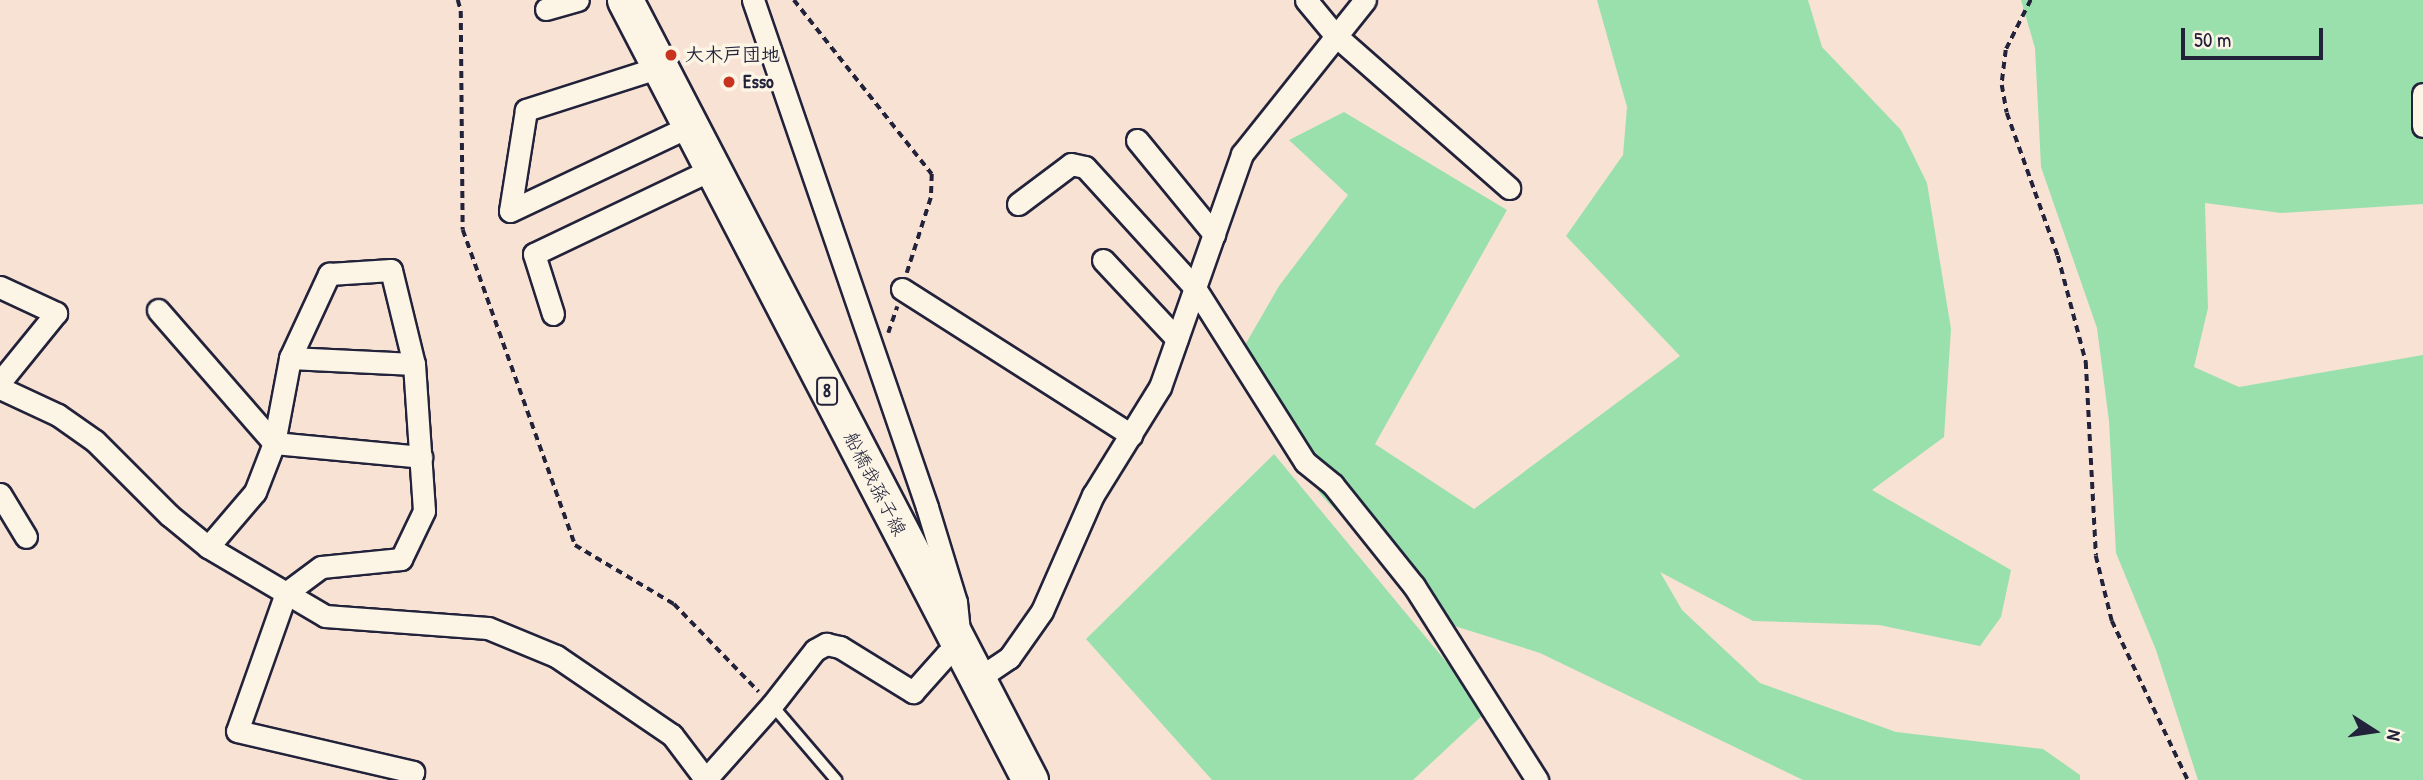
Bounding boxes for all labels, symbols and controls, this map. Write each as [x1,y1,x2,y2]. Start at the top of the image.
scale bar [2185,14,2327,58]
text: 50 m [2194,25,2231,54]
place label: 大木戸団地 [685,44,780,66]
marker: 大木戸団地 [663,47,679,63]
place label: Esso [743,71,774,93]
marker: Esso [721,74,737,90]
road number: 8 [815,376,839,405]
street label: 船橋我孫子線 [839,428,911,540]
north arrow [2339,696,2409,766]
text: N [2381,728,2408,743]

